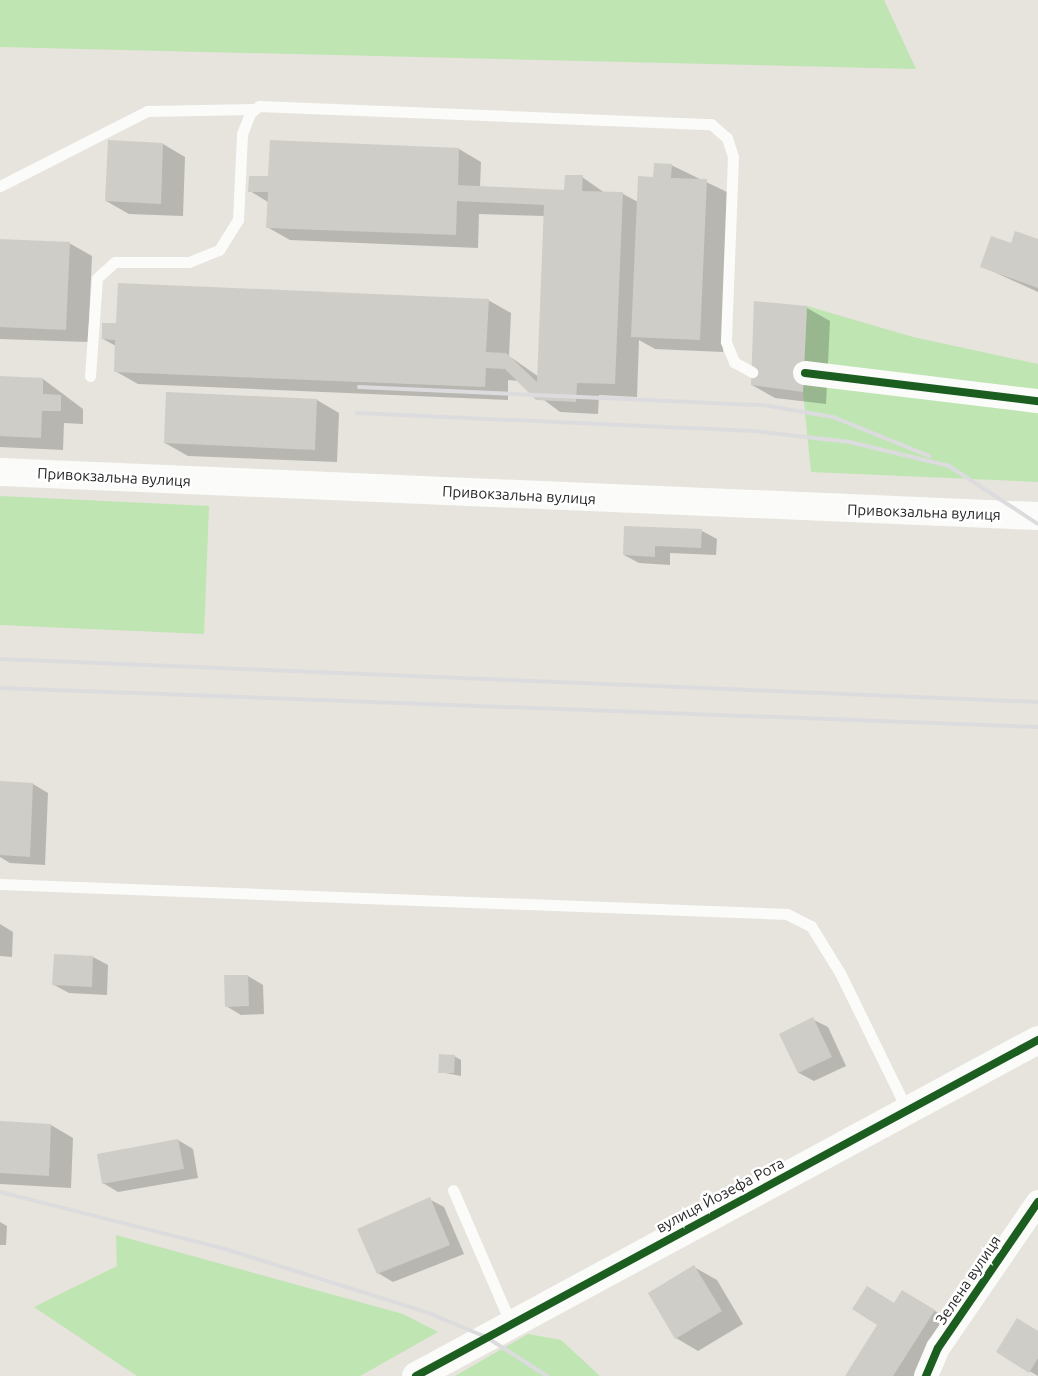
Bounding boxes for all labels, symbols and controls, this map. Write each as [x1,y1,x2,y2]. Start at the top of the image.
street label: Привокзальна вулиця [37,464,191,490]
street label: Привокзальна вулиця [442,482,596,508]
street label: Привокзальна вулиця [847,500,1001,524]
street label: вулиця Йозефа Рота [653,1154,787,1236]
street label: Зелена вулиця [932,1232,1004,1328]

